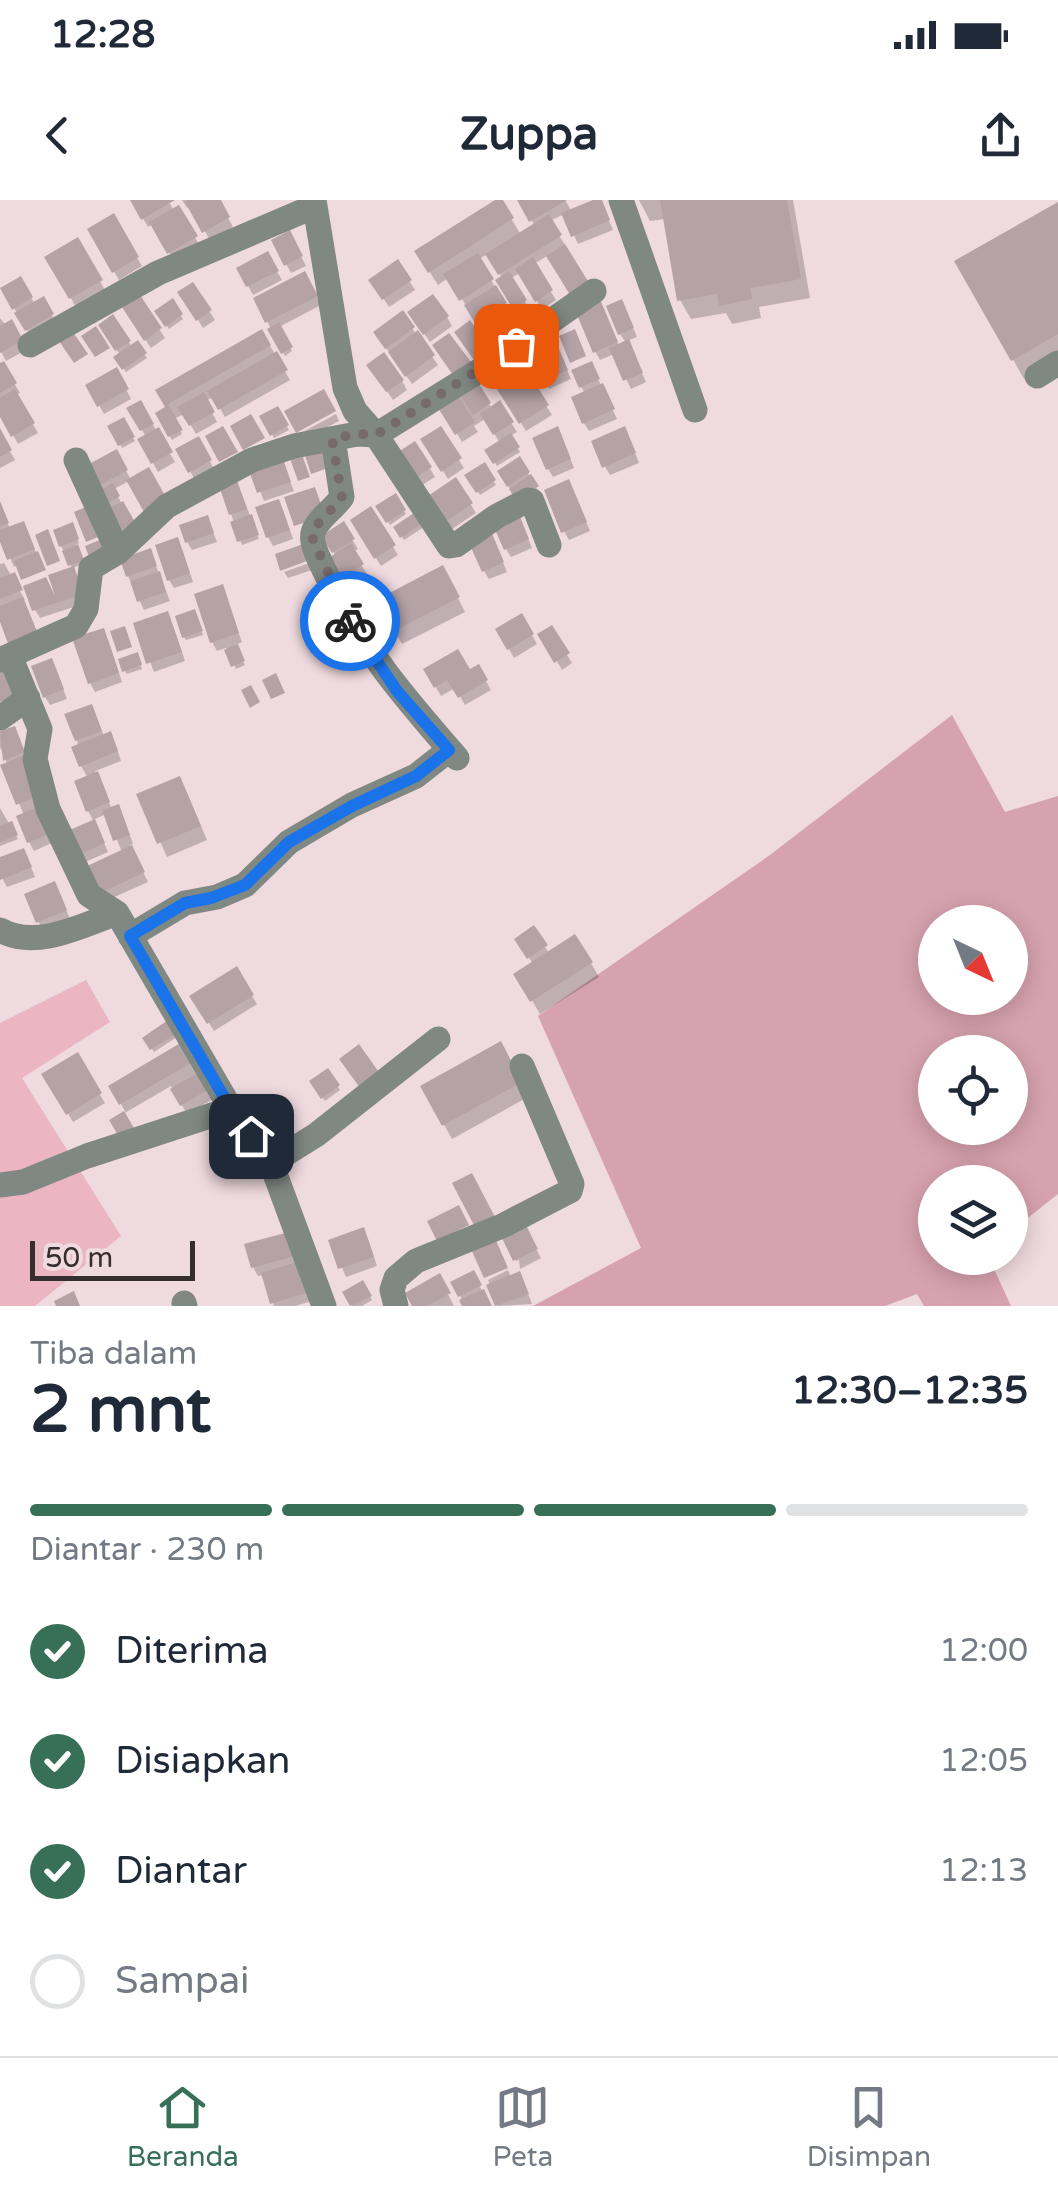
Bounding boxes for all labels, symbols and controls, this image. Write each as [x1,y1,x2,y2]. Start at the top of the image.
text: 12:28 [50,12,155,58]
icon: back [30,108,85,163]
text: Zuppa [460,108,598,162]
icon: share [973,108,1028,163]
pin [474,304,559,389]
icon: bag [489,319,544,374]
courier [300,571,400,671]
icon: bike [323,594,378,649]
north arrow [918,905,1028,1015]
map controls [918,905,1028,1275]
button: locate [918,1035,1028,1145]
pin [209,1094,294,1179]
icon: home [224,1109,279,1164]
button: layers [918,1165,1028,1275]
scale bar [30,1236,195,1280]
text: 50 m [45,1241,113,1275]
text: Tiba dalam [30,1335,197,1373]
text: 12:30–12:35 [791,1368,1028,1414]
text: 2 mnt [30,1371,211,1450]
text: Diantar · 230 m [30,1531,264,1569]
icon: check [30,1624,85,1679]
text: Diterima [115,1628,269,1674]
text: 12:00 [939,1632,1028,1670]
icon: check [30,1734,85,1789]
text: Disiapkan [115,1738,291,1784]
text: 12:05 [939,1742,1028,1780]
icon: check [30,1844,85,1899]
text: Diantar [115,1848,247,1894]
text: 12:13 [939,1852,1028,1890]
text: Sampai [115,1958,249,2004]
tab: Beranda [127,2080,239,2174]
tab: Peta [492,2080,553,2174]
tab: Disimpan [807,2080,931,2174]

